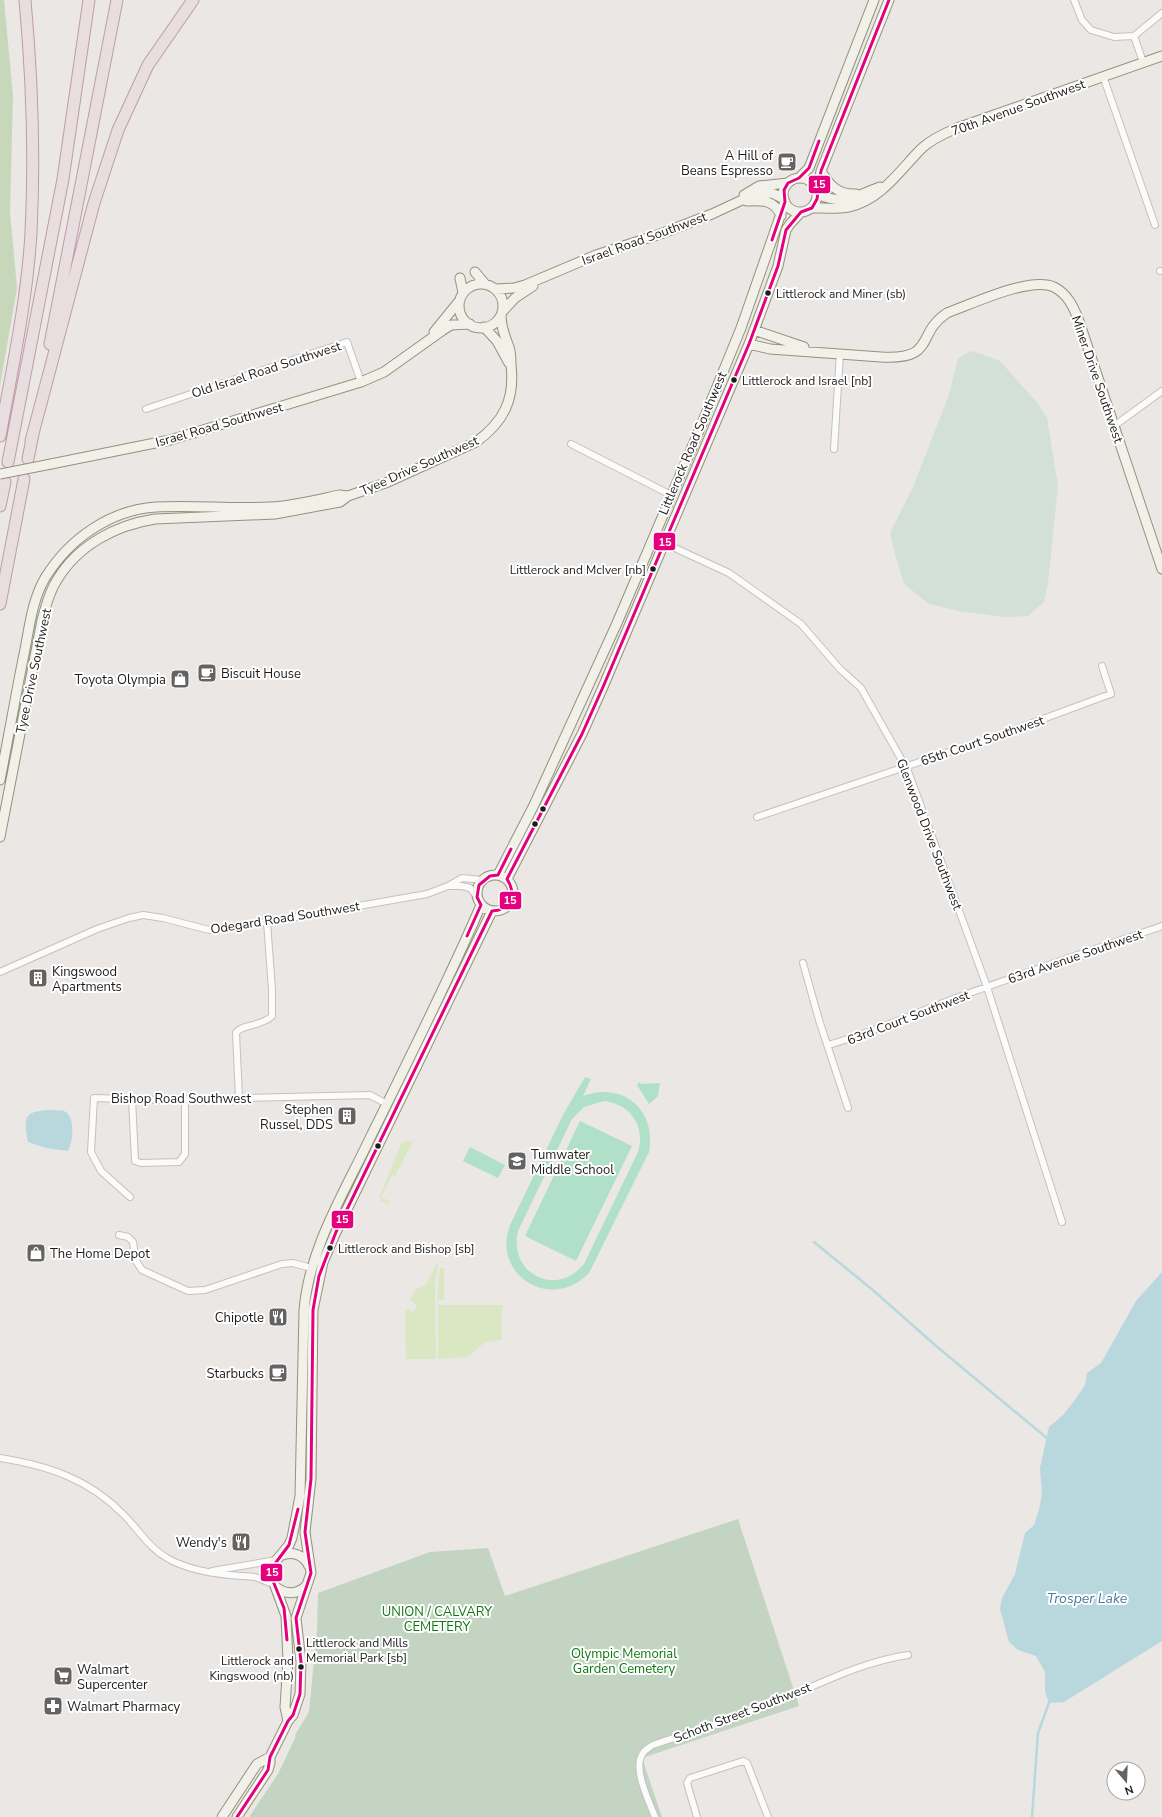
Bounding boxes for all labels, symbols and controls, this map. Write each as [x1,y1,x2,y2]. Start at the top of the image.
street label: 70th Avenue Southwest [949,75,1088,141]
place label: A Hill of Beans Espresso [681,147,774,180]
cafe icon: A Hill of Beans Espresso [776,151,798,173]
line badge: 15 [808,175,831,194]
text: 15 [812,177,826,192]
street label: Israel Road Southwest [579,208,710,270]
place label: Littlerock and Miner (sb) [776,286,906,302]
marker: Littlerock and Miner (sb) [763,288,773,298]
street label: Miner Drive Southwest [1067,313,1127,446]
street label: Old Israel Road Southwest [189,337,344,403]
street label: Littlerock Road Southwest [655,369,731,518]
place label: Littlerock and Israel [nb] [742,373,872,389]
marker: Littlerock and Israel [nb] [729,375,739,385]
street label: Israel Road Southwest [154,398,285,452]
street label: Tyee Drive Southwest [357,432,482,500]
line badge: 15 [653,532,676,551]
text: 15 [658,535,672,550]
place label: Littlerock and McIver [nb] [510,562,646,578]
marker: Littlerock and McIver [nb] [648,564,658,574]
street label: Tyee Drive Southwest [12,606,56,736]
cafe icon: Biscuit House [196,662,218,684]
place label: Biscuit House [221,665,301,683]
shop icon: Toyota Olympia [169,668,191,690]
place label: Toyota Olympia [75,671,166,689]
street label: 65th Court Southwest [918,711,1047,771]
street label: Glenwood Drive Southwest [892,756,966,913]
unlabelled marker [538,804,548,814]
unlabelled marker [530,819,540,829]
line badge: 15 [499,891,522,910]
text: 15 [503,893,517,908]
street label: Odegard Road Southwest [209,897,362,939]
street label: 63rd Avenue Southwest [1005,925,1146,988]
place label: Kingswood Apartments [52,963,122,996]
building icon: Kingswood Apartments [27,967,49,989]
street label: 63rd Court Southwest [845,986,973,1050]
street label: Bishop Road Southwest [111,1090,251,1108]
place label: Stephen Russel, DDS [260,1101,333,1134]
building icon: Stephen Russel, DDS [336,1105,358,1127]
unlabelled marker [373,1141,383,1151]
place label: Tumwater Middle School [531,1146,614,1179]
school or university icon: Tumwater Middle School [506,1150,528,1172]
line badge: 15 [331,1210,354,1229]
text: 15 [335,1212,349,1227]
place label: Littlerock and Bishop [sb] [338,1241,475,1257]
shop icon: The Home Depot [25,1242,47,1264]
marker: Littlerock and Bishop [sb] [325,1243,335,1253]
place label: The Home Depot [50,1245,150,1263]
restaurant icon: Chipotle [267,1306,289,1328]
place label: Chipotle [215,1309,264,1327]
cafe icon: Starbucks [267,1362,289,1384]
place label: Starbucks [206,1365,264,1383]
restaurant icon: Wendy's [230,1531,252,1553]
place label: Wendy's [176,1534,227,1552]
line badge: 15 [260,1563,283,1582]
text: 15 [265,1565,279,1580]
water label: Trosper Lake [1047,1589,1128,1608]
park label: UNION / CALVARY CEMETERY [382,1603,492,1636]
place label: Littlerock and Mills Memorial Park [sb] [306,1635,408,1666]
marker: Littlerock and Mills Memorial Park [sb] [294,1644,304,1654]
park label: Olympic Memorial Garden Cemetery [571,1645,677,1678]
place label: Littlerock and Kingswood (nb) [209,1653,294,1684]
place label: Walmart Supercenter [77,1661,148,1694]
marker: Littlerock and Kingswood (nb) [296,1662,306,1672]
supermarket icon: Walmart Supercenter [52,1665,74,1687]
street label: Schoth Street Southwest [671,1678,814,1747]
pharmacy icon: Walmart Pharmacy [42,1695,64,1717]
place label: Walmart Pharmacy [67,1698,180,1716]
north arrow [1106,1761,1146,1801]
text: N [1123,1782,1135,1798]

